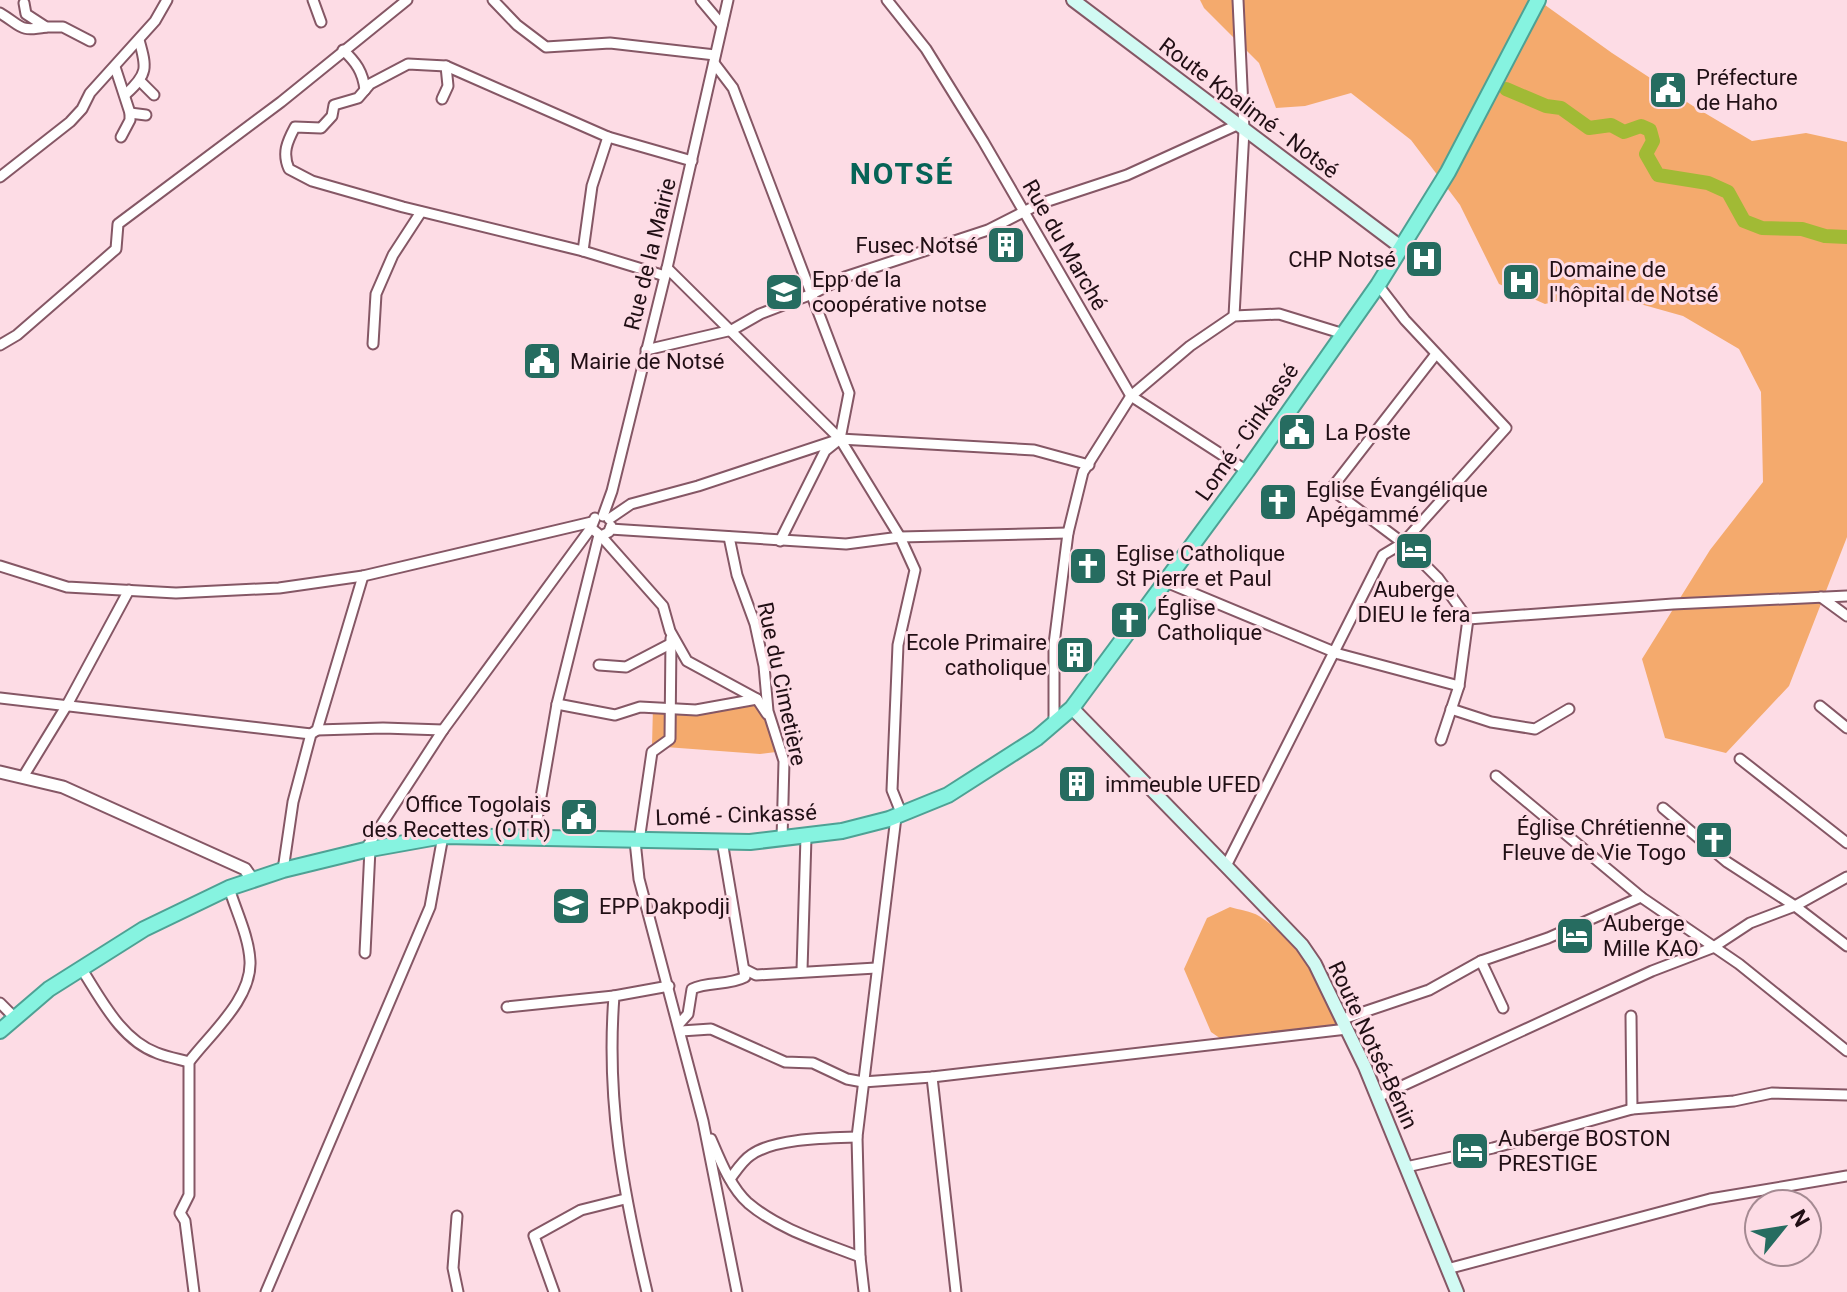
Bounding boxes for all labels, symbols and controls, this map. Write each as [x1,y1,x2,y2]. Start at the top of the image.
street label: Route Kpalimé - Notsé [1155,33,1343,183]
place label: Préfecture de Haho [1696,65,1798,115]
public building icon: Préfecture de Haho [1647,69,1689,111]
district label: NOTSÉ [850,156,954,191]
street label: Rue de la Mairie [619,175,681,333]
street label: Rue du Marché [1018,175,1112,315]
building icon: Fusec Notsé [985,224,1027,266]
place label: Fusec Notsé [855,233,978,258]
hospital icon: CHP Notsé [1403,238,1445,280]
place label: CHP Notsé [1288,247,1396,272]
place label: Domaine de l'hôpital de Notsé [1549,257,1719,307]
hospital icon: Domaine de l'hôpital de Notsé [1500,261,1542,303]
place label: Epp de la coopérative notse [812,267,987,317]
school or university icon: Epp de la coopérative notse [763,271,805,313]
public building icon: Mairie de Notsé [521,340,563,382]
place label: Mairie de Notsé [570,349,724,374]
street label: Lomé - Cinkassé [1190,359,1304,505]
public building icon: La Poste [1276,411,1318,453]
place label: La Poste [1325,420,1411,445]
place label: Eglise Évangélique Apégammé [1306,477,1488,527]
church icon: Eglise Évangélique Apégammé [1257,481,1299,523]
hotel icon: Auberge DIEU le fera [1393,530,1435,572]
place label: Eglise Catholique St Pierre et Paul [1116,541,1285,591]
church icon: Eglise Catholique St Pierre et Paul [1067,545,1109,587]
place label: Auberge DIEU le fera [1357,577,1471,627]
place label: Église Catholique [1157,595,1262,645]
church icon: Église Catholique [1108,599,1150,641]
street label: Rue du Cimetière [752,600,812,768]
place label: Ecole Primaire catholique [906,630,1047,680]
building icon: Ecole Primaire catholique [1054,634,1096,676]
building icon: immeuble UFED [1056,763,1098,805]
place label: immeuble UFED [1105,772,1261,797]
place label: Office Togolais des Recettes (OTR) [362,792,551,843]
public building icon: Office Togolais des Recettes (OTR) [558,796,600,838]
street label: Lomé - Cinkassé [655,800,817,830]
place label: Église Chrétienne Fleuve de Vie Togo [1502,815,1686,865]
church icon: Église Chrétienne Fleuve de Vie Togo [1693,819,1735,861]
school or university icon: EPP Dakpodji [550,885,592,927]
place label: EPP Dakpodji [599,894,730,919]
place label: Auberge Mille KAO [1603,911,1699,961]
hotel icon: Auberge Mille KAO [1554,915,1596,957]
street label: Route Notsé-Bénin [1323,957,1423,1133]
place label: Auberge BOSTON PRESTIGE [1498,1126,1671,1176]
hotel icon: Auberge BOSTON PRESTIGE [1449,1130,1491,1172]
north arrow [1743,1188,1823,1268]
text: N [1785,1205,1815,1231]

